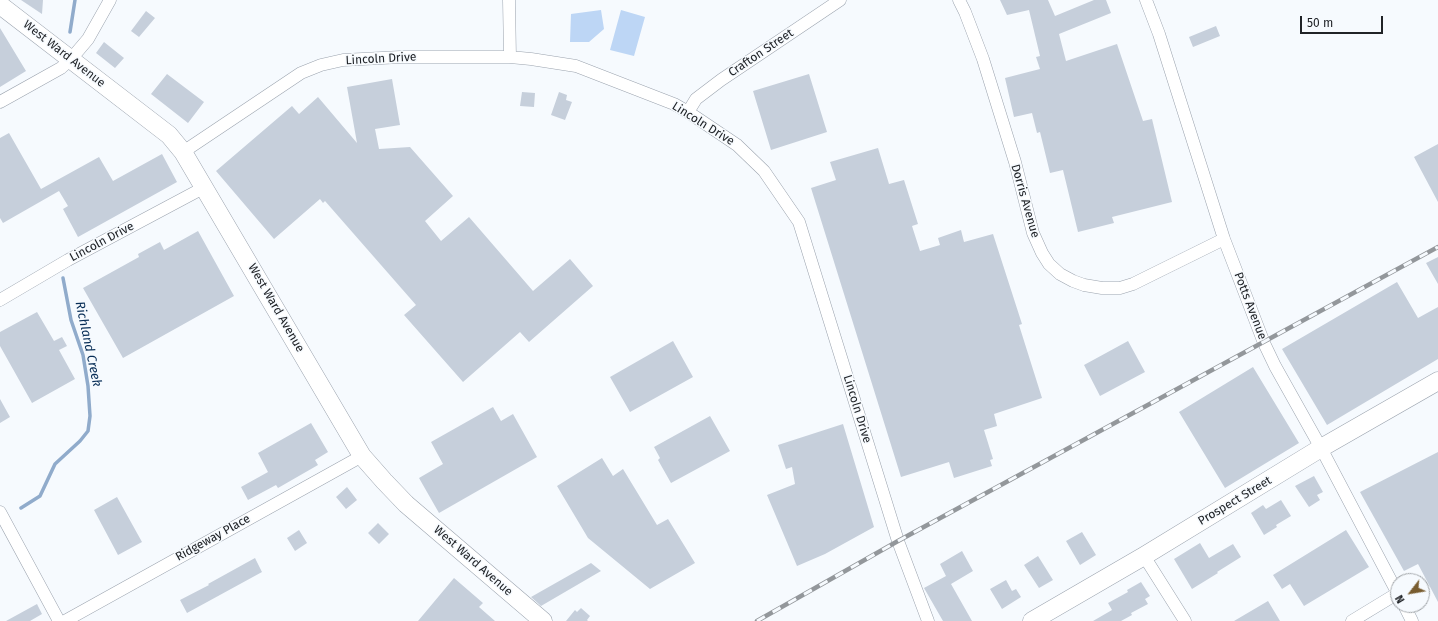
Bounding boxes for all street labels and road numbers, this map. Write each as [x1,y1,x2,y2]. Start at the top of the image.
street label: West Ward Avenue [20,18,108,90]
street label: Crafton Street [726,26,796,80]
street label: Lincoln Drive [345,50,417,68]
street label: Lincoln Drive [669,99,737,149]
street label: Dorris Avenue [1008,162,1042,240]
street label: Lincoln Drive [67,219,137,265]
street label: West Ward Avenue [245,261,307,355]
street label: Potts Avenue [1231,270,1269,342]
street label: Lincoln Drive [840,373,874,445]
street label: Prospect Street [1196,473,1274,529]
street label: Ridgeway Place [173,512,253,564]
street label: West Ward Avenue [431,523,515,599]

